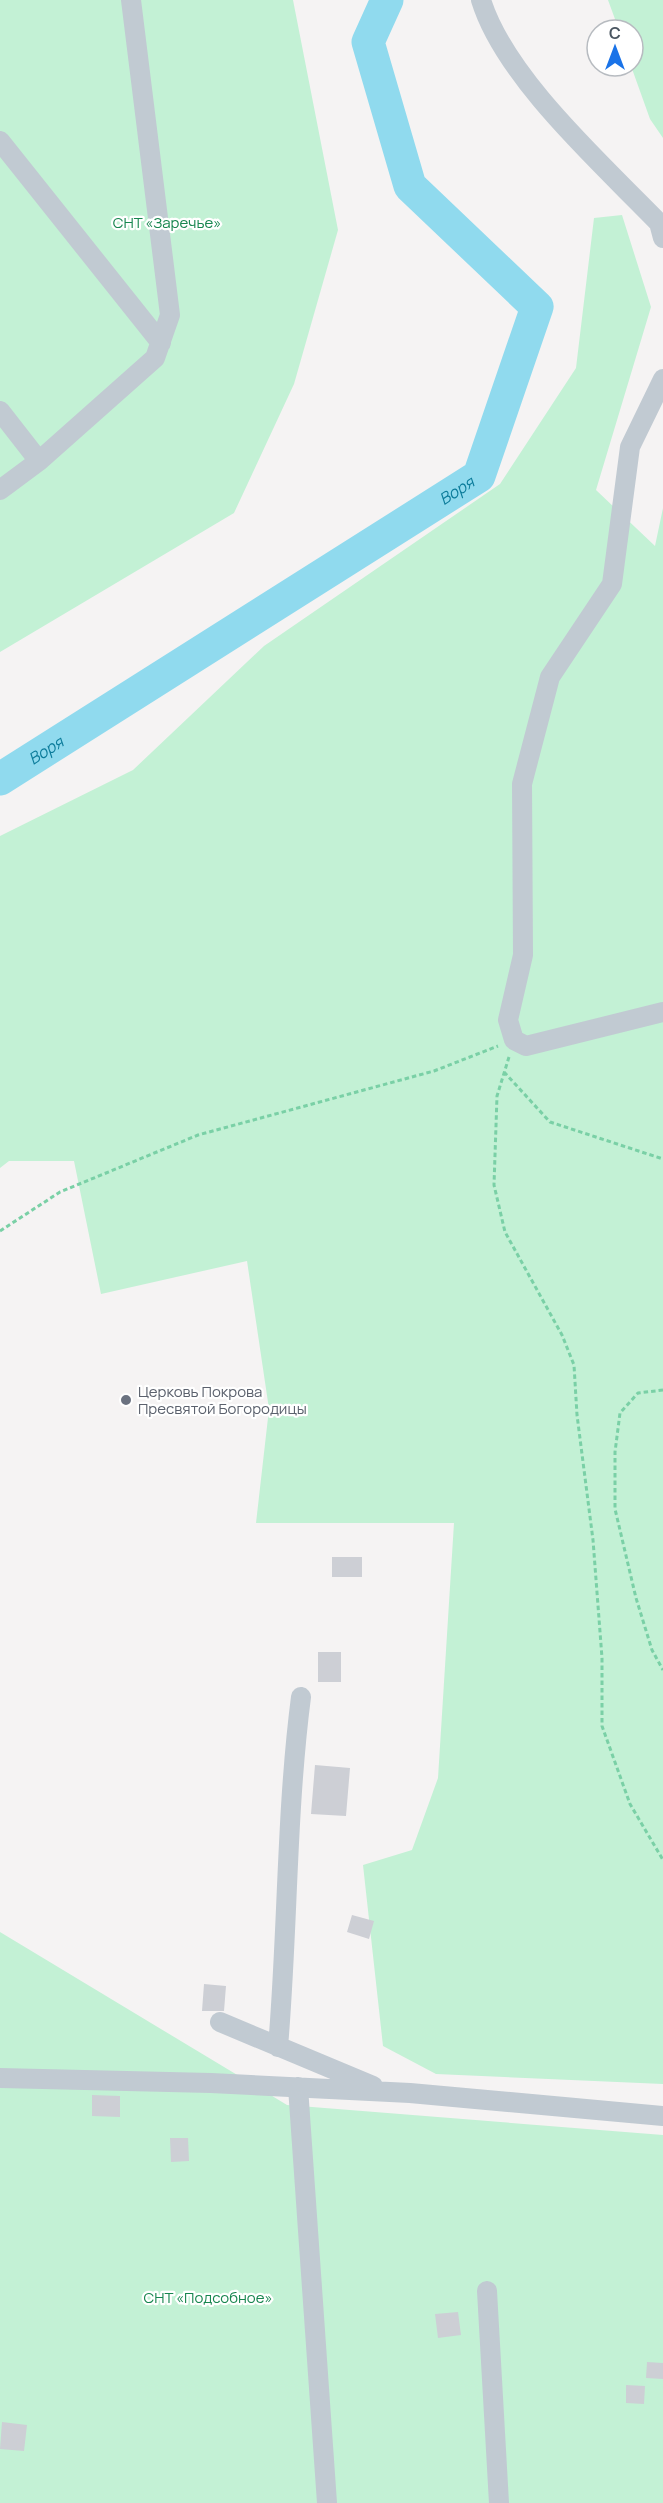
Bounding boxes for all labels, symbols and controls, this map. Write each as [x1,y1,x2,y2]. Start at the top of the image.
north arrow [585,18,645,78]
text: С [609,22,621,44]
park label: СНТ «Заречье» [113,212,221,233]
water label: Воря [435,470,479,510]
water label: Воря [24,730,68,769]
place label: Церковь Покрова Пресвятой Богородицы [138,1381,307,1419]
marker: Церковь Покрова Пресвятой Богородицы [119,1393,133,1407]
park label: СНТ «Подсобное» [144,2287,272,2308]

